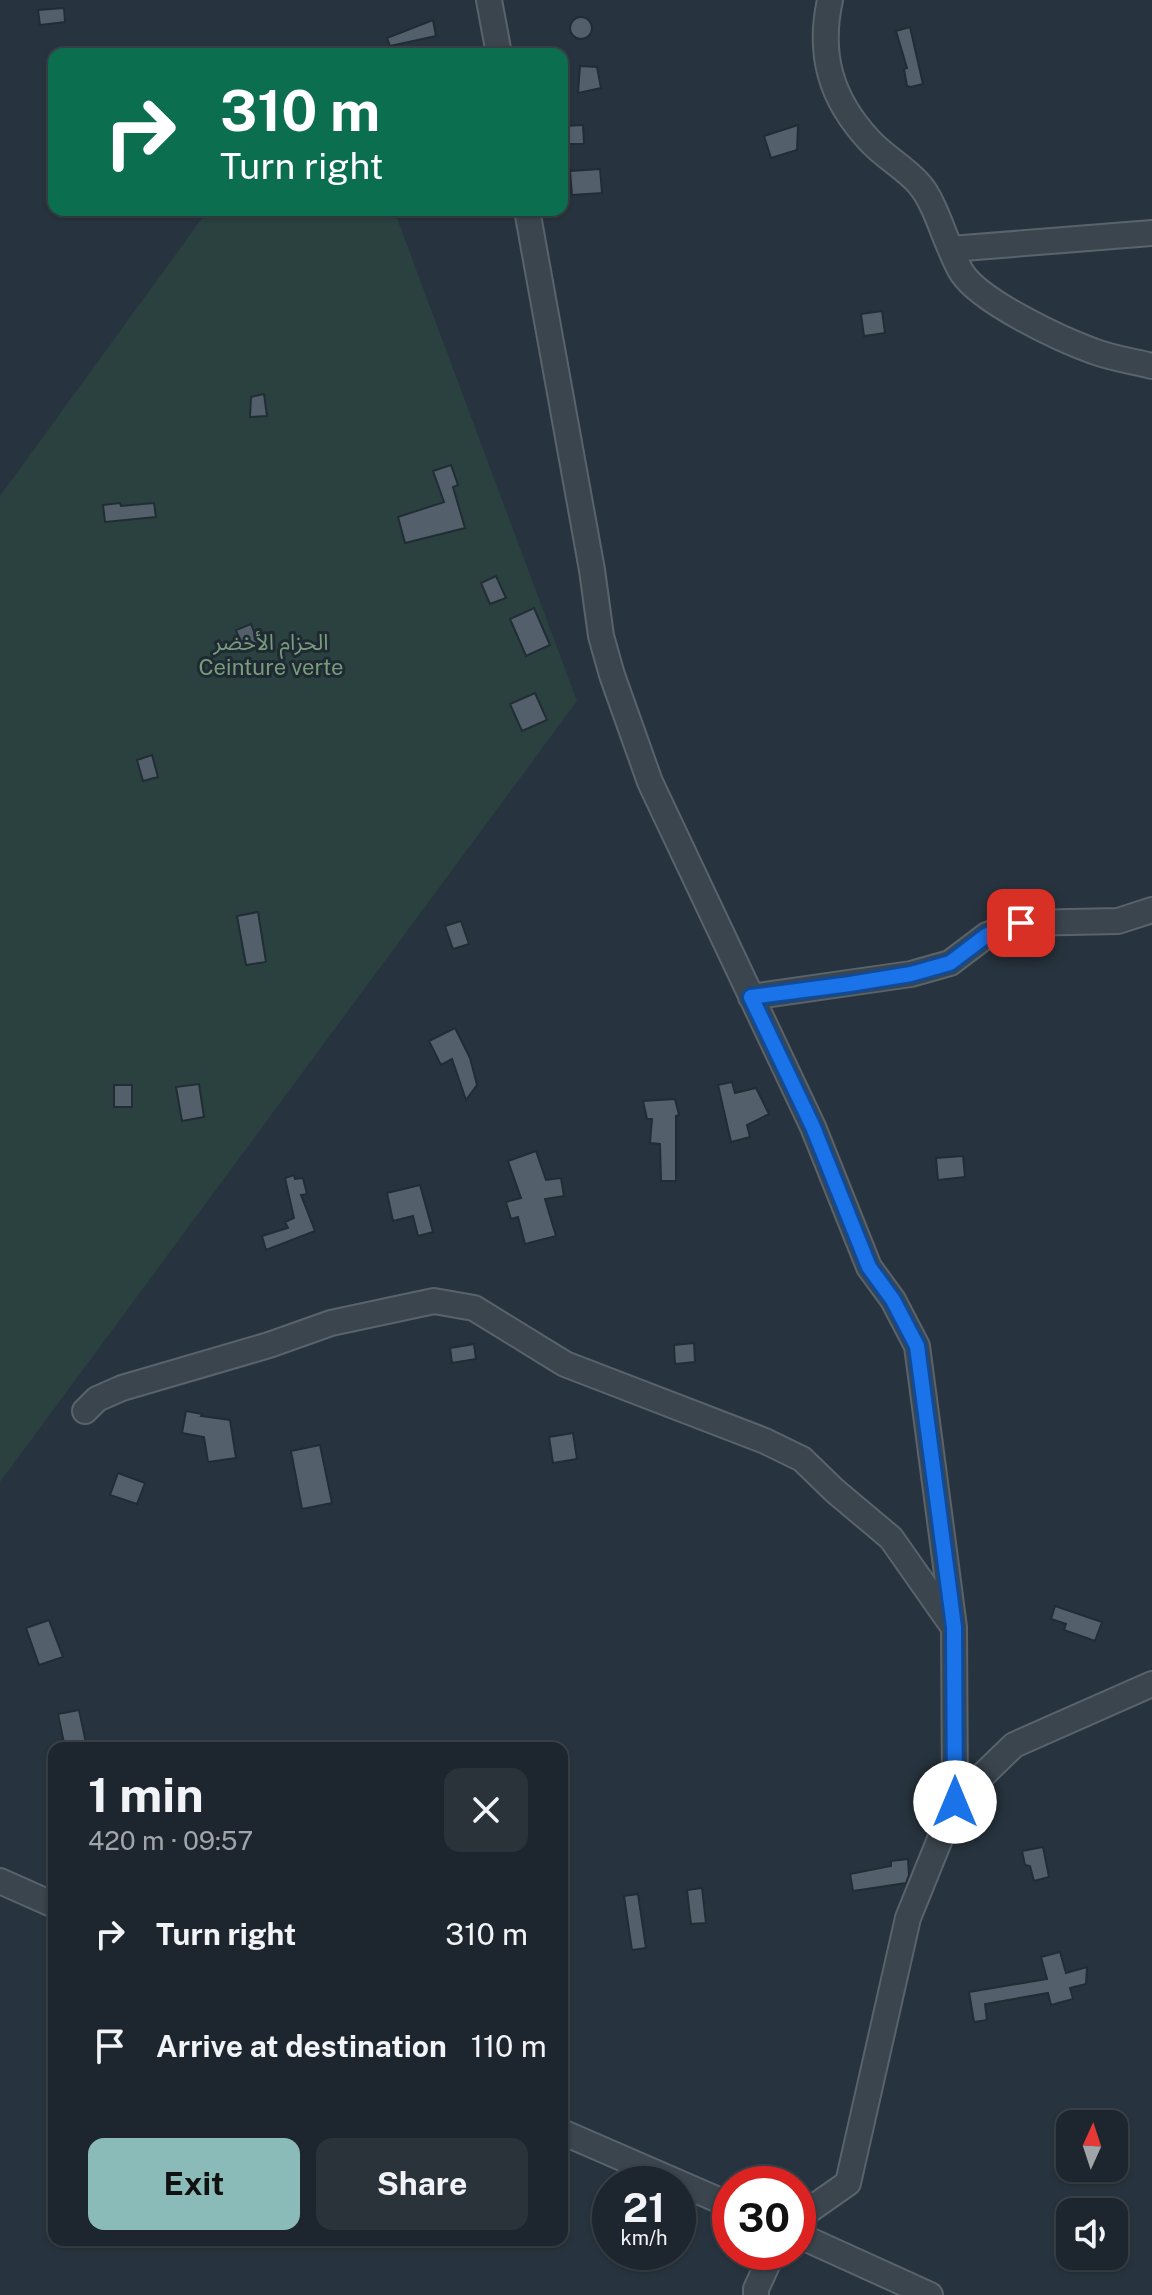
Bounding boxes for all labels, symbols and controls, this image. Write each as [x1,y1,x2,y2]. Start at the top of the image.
text: 310 m [220,78,380,144]
icon: right [88,80,192,184]
text: Turn right [220,145,383,187]
park label: الحزام الأخضر Ceinture verte [198,629,344,680]
pin [987,889,1055,957]
icon: arrive [999,901,1043,945]
position arrow [913,1760,997,1844]
text: 1 min [88,1766,204,1823]
button: close [444,1768,528,1852]
text: 420 m · 09:57 [88,1825,253,1856]
icon: right [88,1912,132,1956]
text: Turn right [156,1916,296,1952]
text: 310 m [445,1916,528,1952]
icon: arrive [88,2024,132,2068]
text: Arrive at destination [156,2028,447,2064]
text: 110 m [471,2028,547,2064]
north arrow [1056,2110,1128,2182]
map controls [1056,2110,1128,2270]
button: Exit [88,2138,300,2230]
button: Share [316,2138,528,2230]
speed limit sign: 30 [712,2166,816,2270]
text: 21 [623,2184,665,2231]
button: sound [1056,2198,1128,2270]
text: km/h [620,2226,668,2250]

